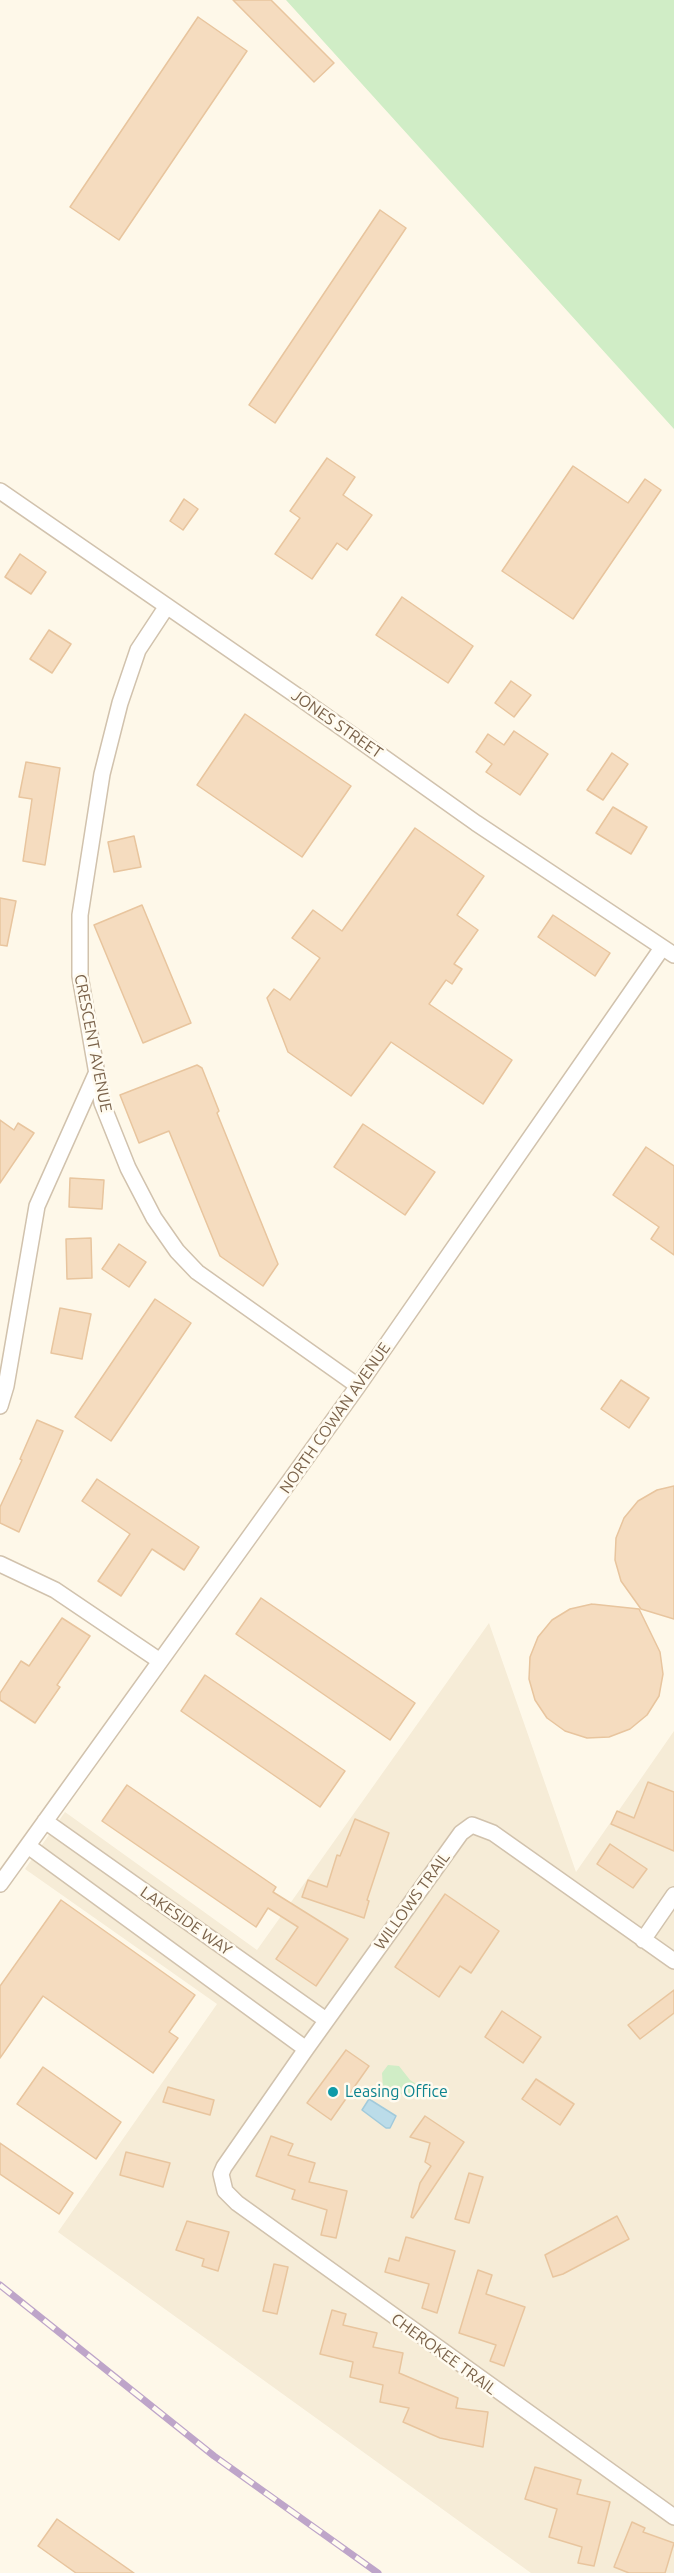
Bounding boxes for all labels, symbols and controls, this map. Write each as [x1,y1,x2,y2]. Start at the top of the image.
street label: JONES STREET [288,686,386,762]
street label: CRESCENT AVENUE [70,972,116,1114]
street label: NORTH COWAN AVENUE [276,1339,394,1497]
street label: WILLOWS TRAIL [370,1848,454,1954]
street label: LAKESIDE WAY [137,1882,235,1960]
place label: Leasing Office [345,2082,448,2102]
marker: Leasing Office [326,2085,340,2099]
street label: CHEROKEE TRAIL [388,2309,500,2399]

